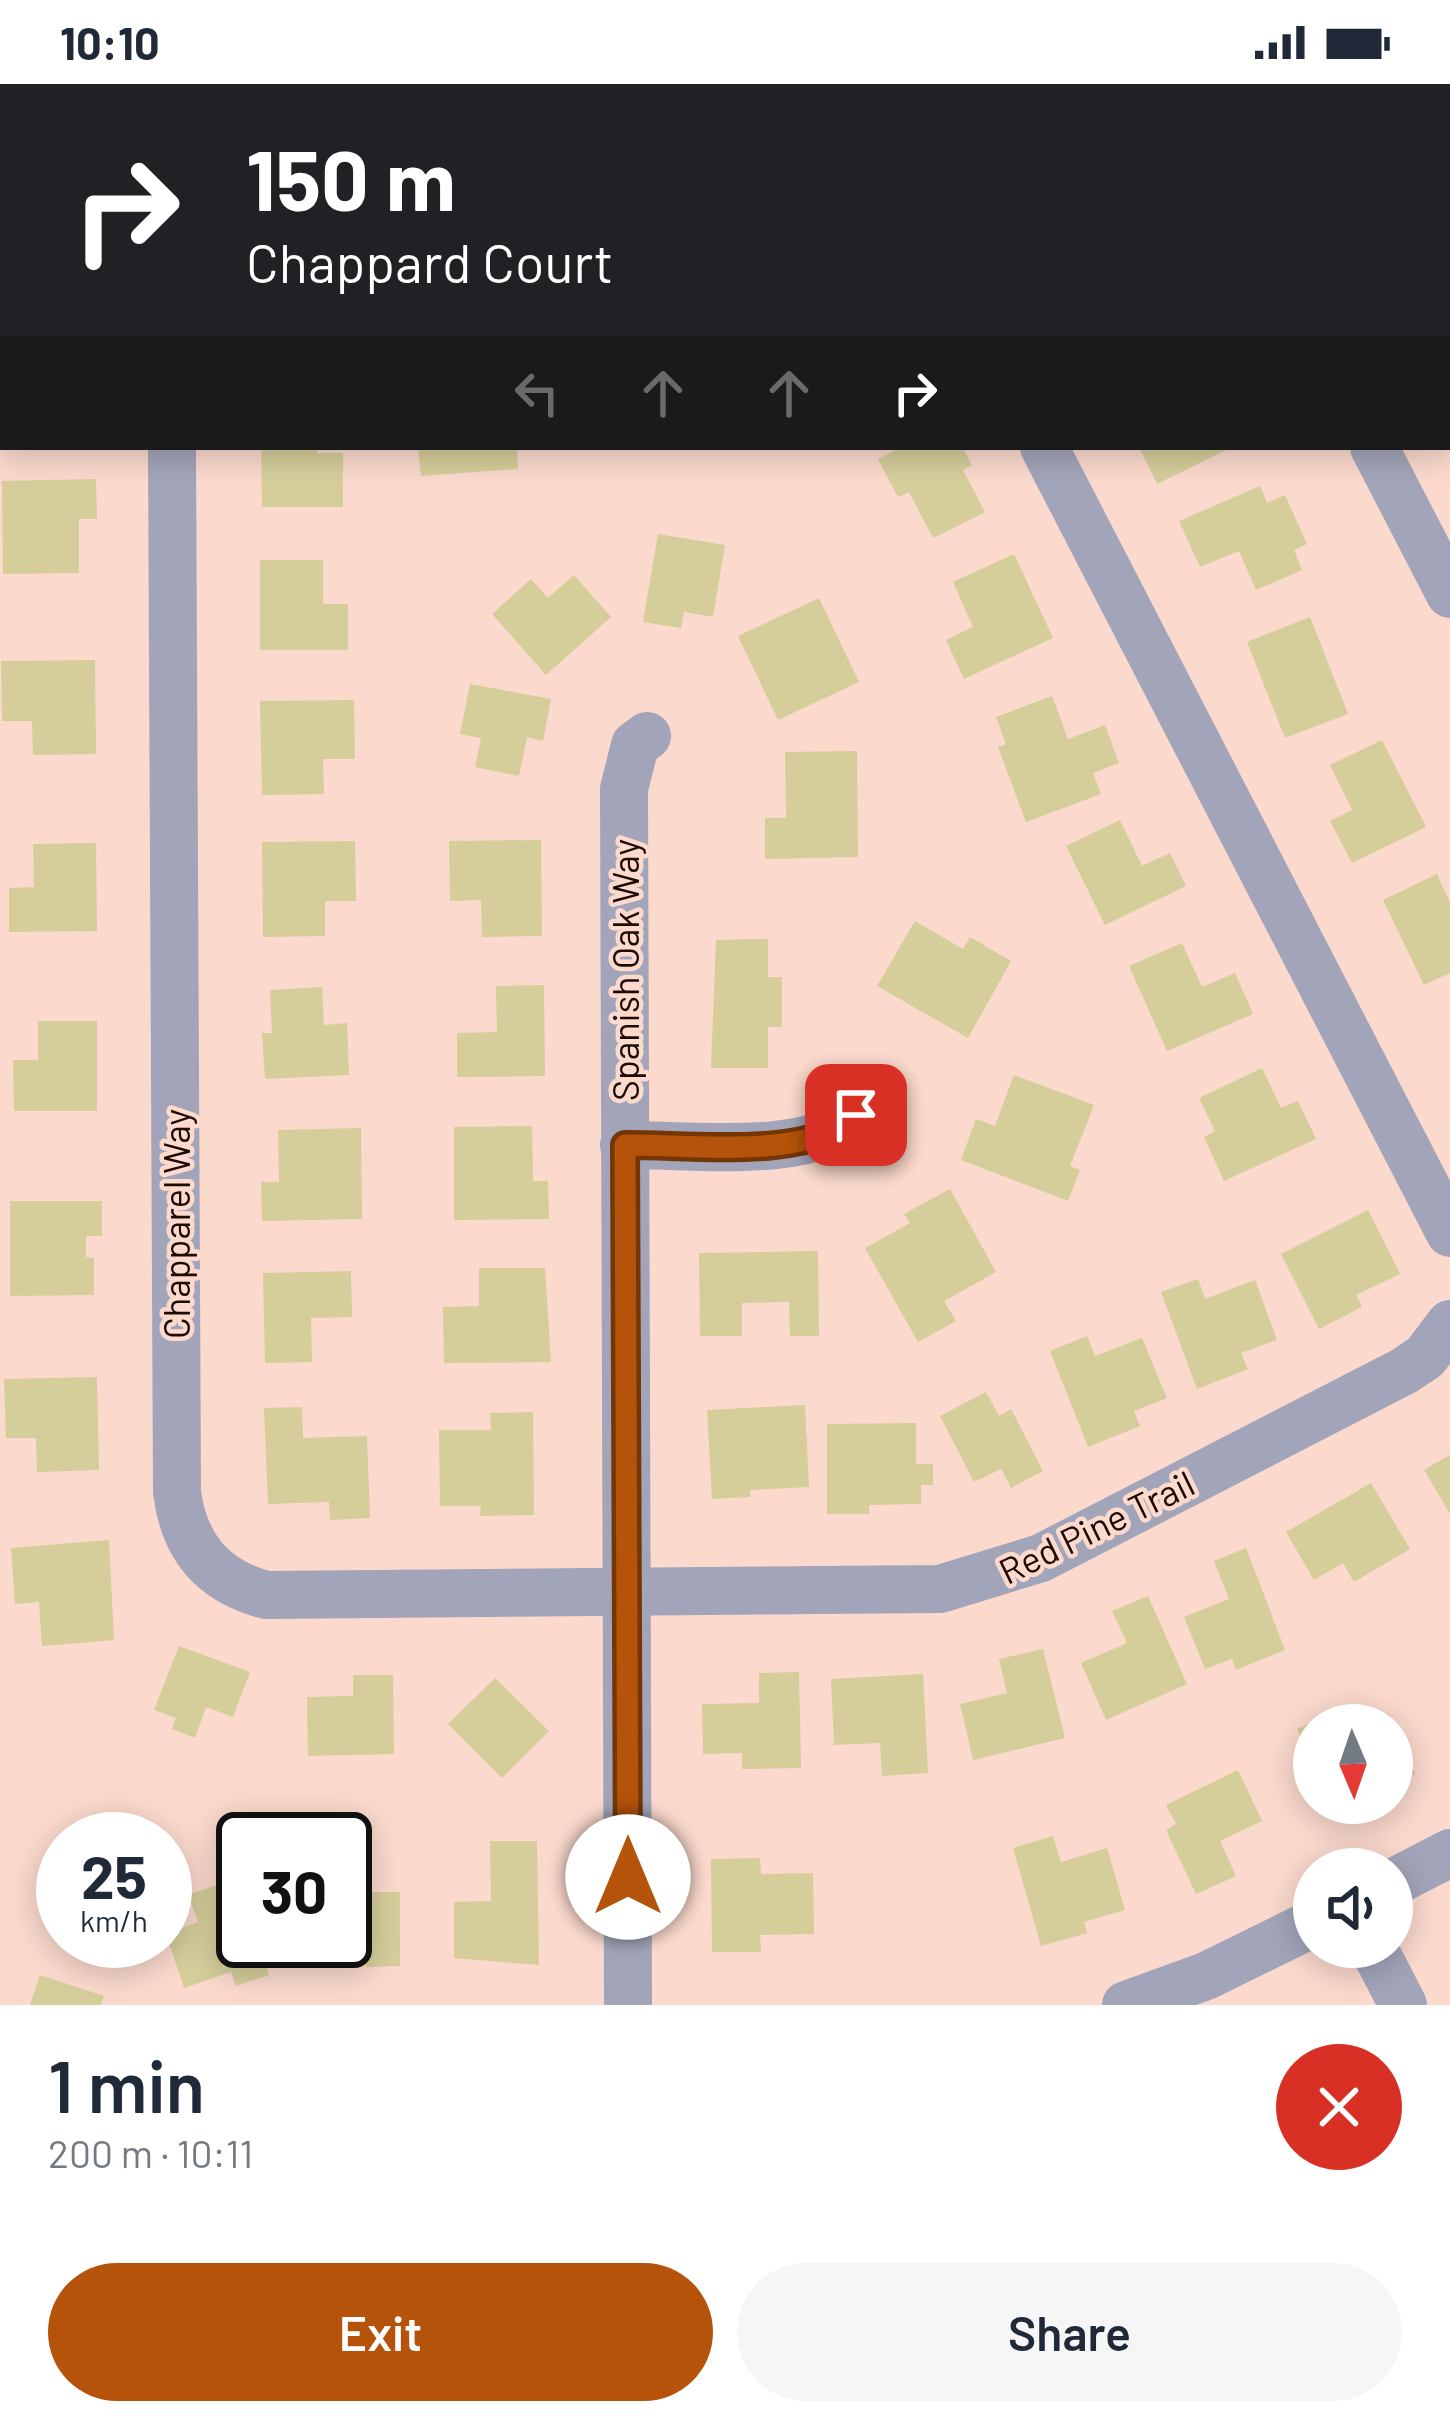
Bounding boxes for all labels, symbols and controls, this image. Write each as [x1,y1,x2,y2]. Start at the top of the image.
text: 10:10 [60,15,160,69]
text: 150 m [246,127,456,228]
icon: right [48,132,204,288]
text: Chappard Court [246,229,614,294]
icon: left [504,360,570,426]
icon: ahead [630,360,696,426]
icon: ahead [756,360,822,426]
icon: right [882,360,948,426]
street label: Spanish Oak Way [603,839,646,1101]
pin [805,1064,907,1166]
icon: arrive [823,1082,889,1148]
street label: Chapparel Way [154,1109,197,1339]
street label: Red Pine Trail [992,1460,1200,1592]
north arrow [1293,1704,1413,1824]
map controls [1293,1704,1413,1968]
speed limit sign: 30 [216,1812,372,1968]
position arrow [565,1814,691,1940]
text: 25 [81,1839,147,1911]
button: sound [1293,1848,1413,1968]
text: km/h [80,1902,148,1938]
text: 1 min [48,2041,205,2127]
button: close [1276,2044,1402,2170]
text: 200 m · 10:11 [48,2129,253,2176]
button: Exit [48,2263,713,2401]
button: Share [737,2263,1402,2401]

